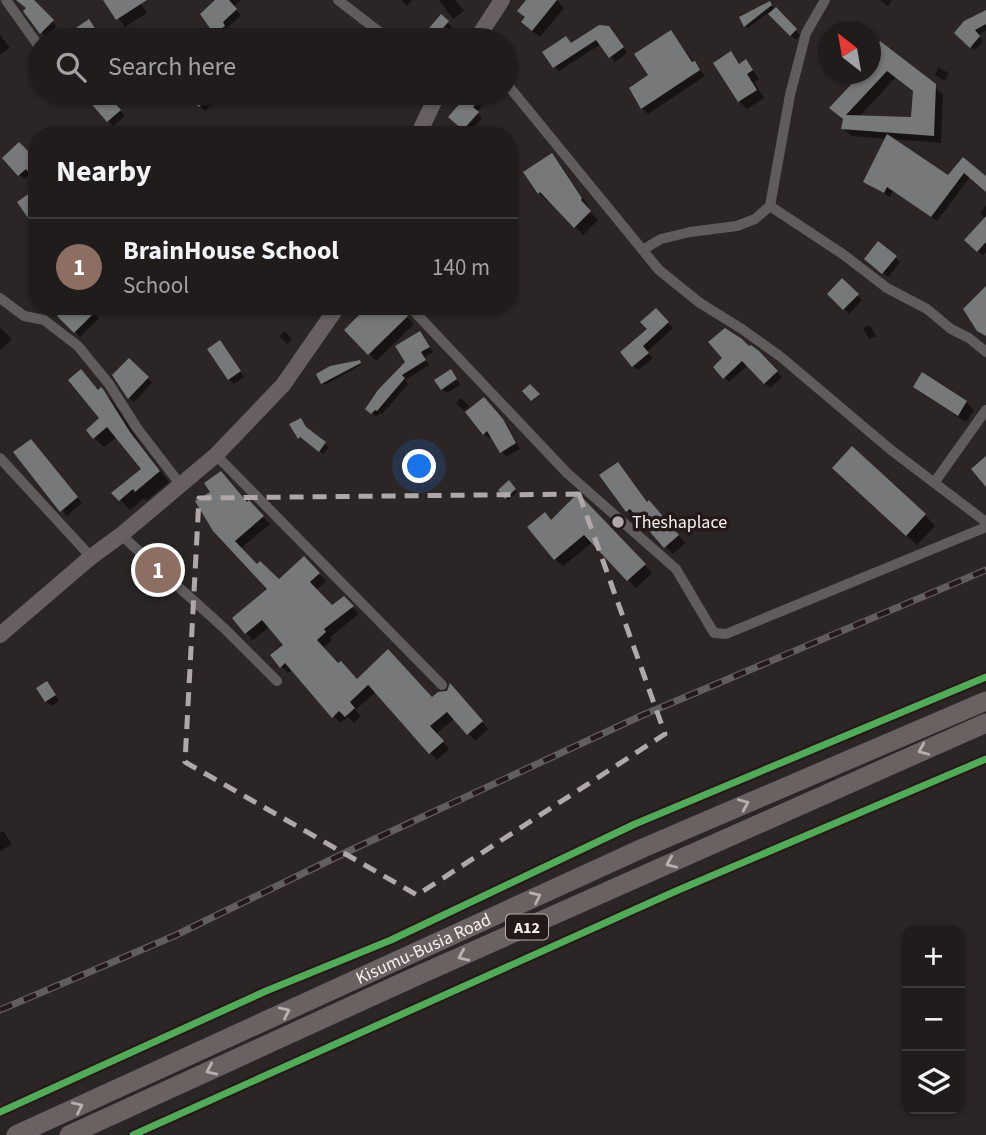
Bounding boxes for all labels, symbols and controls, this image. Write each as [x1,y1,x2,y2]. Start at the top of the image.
north arrow [818,21,881,84]
search box [28,28,518,105]
icon: search [52,48,90,86]
text: Search here [108,48,236,85]
text: Nearby [56,150,151,193]
text: BrainHouse School [123,232,339,269]
text: 1 [73,251,85,284]
text: 140 m [432,251,490,284]
text: School [123,269,189,302]
your location [402,449,436,483]
place label: Theshaplace [632,510,727,535]
marker: Theshaplace [610,514,626,530]
pin: 1 [135,544,181,596]
one-way arrow [918,742,930,756]
one-way arrow [737,799,749,813]
one-way arrow [666,855,678,869]
one-way arrow [529,891,541,905]
street label: Kisumu-Busia Road [352,907,495,991]
road number: A12 [506,914,548,939]
map controls [902,925,965,1114]
button: + [902,925,965,988]
one-way arrow [458,948,470,962]
button: − [902,988,965,1051]
one-way arrow [278,1006,290,1020]
button: layers [902,1051,965,1114]
one-way arrow [206,1062,218,1076]
one-way arrow [71,1101,83,1115]

